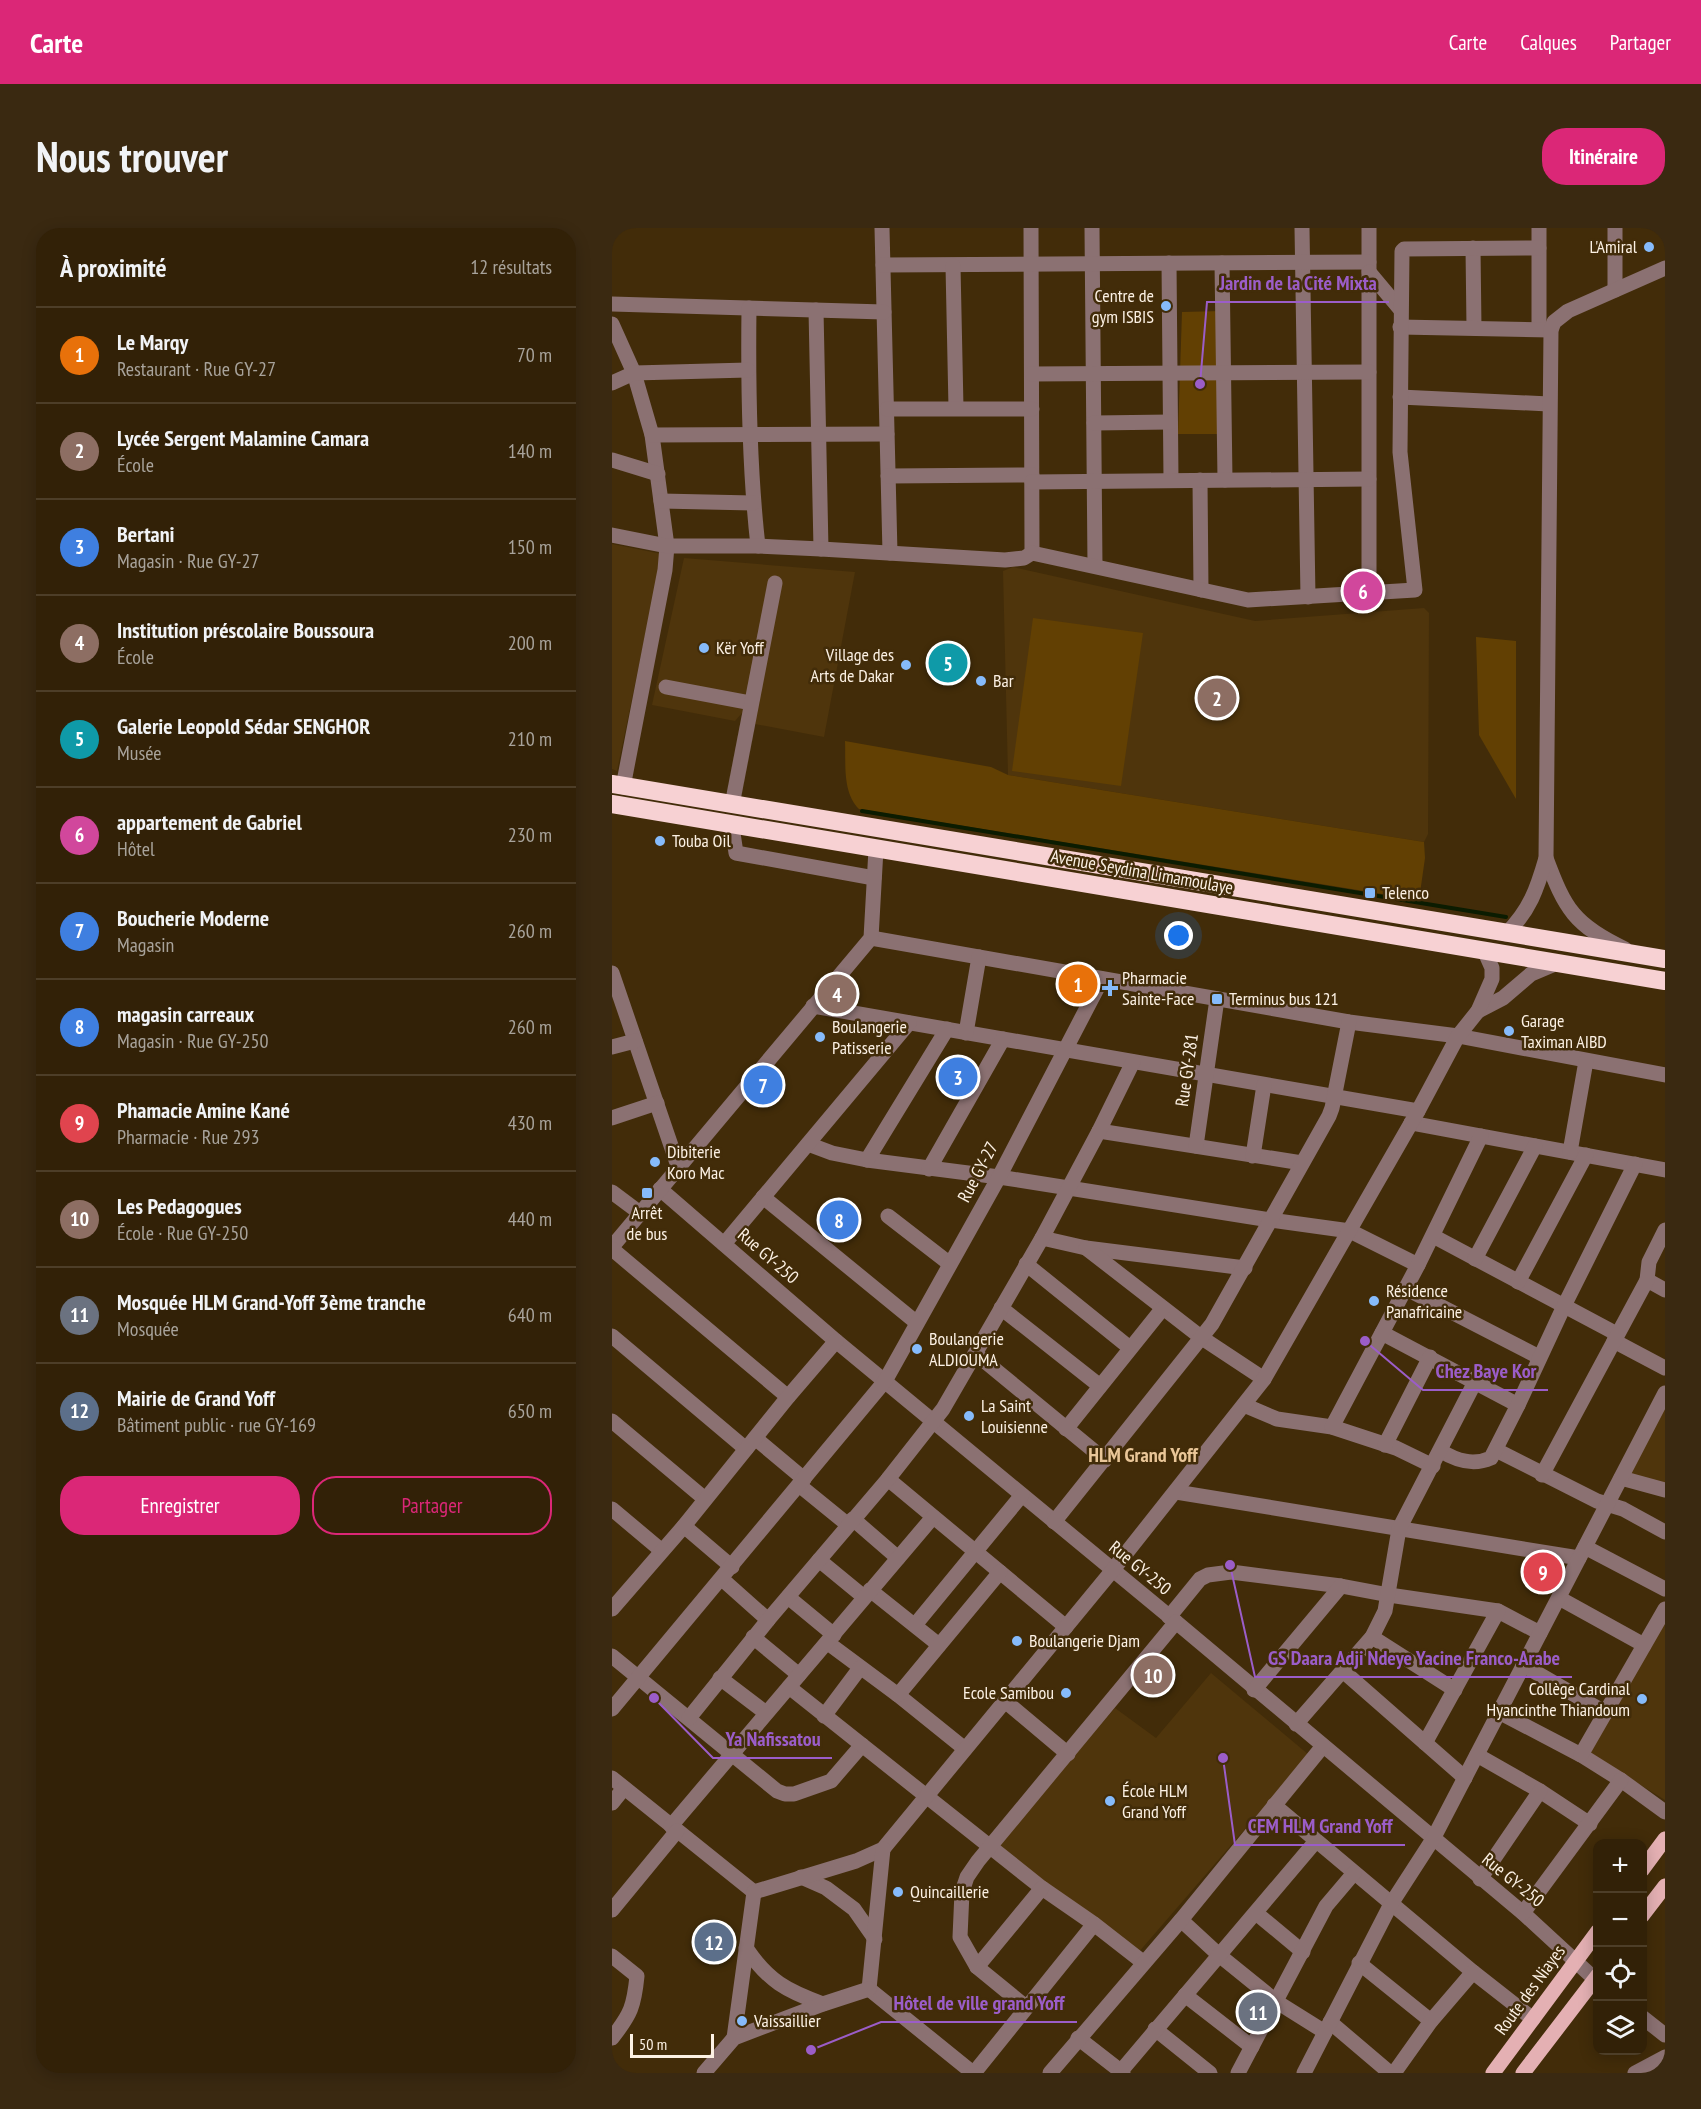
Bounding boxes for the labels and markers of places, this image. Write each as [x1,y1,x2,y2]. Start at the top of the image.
place label: L'Amiral [1589,235,1638,258]
marker: L'Amiral [1642,240,1656,254]
callout: Jardin de la Cité Mixta [1207,264,1389,302]
place label: Centre de gym ISBIS [1092,284,1154,328]
marker: Centre de gym ISBIS [1159,299,1173,313]
pin: 6 [1344,568,1383,614]
place label: Kër Yoff [716,636,765,659]
pin: 5 [928,640,968,686]
marker: Kër Yoff [697,641,711,655]
place label: Village des Arts de Dakar [810,643,894,687]
marker: Village des Arts de Dakar [899,658,913,672]
place label: Bar [993,669,1014,692]
marker: Bar [974,674,988,688]
pin: 2 [1198,676,1236,720]
place label: Touba Oil [672,829,731,852]
marker: Touba Oil [653,834,667,848]
place label: Telenco [1382,881,1429,904]
marker: Telenco [1363,886,1377,900]
pin: 1 [1058,962,1098,1006]
place label: Pharmacie Sainte-Face [1122,966,1194,1010]
pin: 4 [818,972,856,1017]
marker: Pharmacie Sainte-Face [1103,981,1117,995]
place label: Terminus bus 121 [1229,987,1339,1010]
marker: Terminus bus 121 [1210,992,1224,1006]
place label: Garage Taximan AIBD [1521,1009,1607,1053]
place label: Boulangerie Patisserie [832,1015,907,1059]
marker: Garage Taximan AIBD [1502,1024,1516,1038]
marker: Boulangerie Patisserie [813,1030,827,1044]
pin: 3 [938,1054,978,1100]
pin: 7 [744,1062,782,1108]
place label: Dibiterie Koro Mac [667,1140,725,1184]
marker: Dibiterie Koro Mac [648,1155,662,1169]
marker: Arrêt de bus [640,1186,654,1200]
pin: 8 [820,1198,858,1242]
place label: Arrêt de bus [627,1201,667,1245]
place label: Résidence Panafricaine [1386,1279,1462,1323]
marker: Résidence Panafricaine [1367,1294,1381,1308]
place label: Boulangerie ALDIOUMA [929,1327,1004,1371]
marker: Boulangerie ALDIOUMA [910,1342,924,1356]
callout: Chez Baye Kor [1423,1352,1548,1390]
place label: La Saint Louisienne [981,1394,1048,1438]
marker: La Saint Louisienne [962,1409,976,1423]
pin: 9 [1524,1550,1562,1594]
place label: Boulangerie Djam [1029,1629,1140,1652]
marker: Boulangerie Djam [1010,1634,1024,1648]
callout: GS Daara Adji Ndeye Yacine Franco-Arabe [1255,1639,1572,1677]
pin: 10 [1134,1652,1172,1698]
place label: Collège Cardinal Hyancinthe Thiandoum [1487,1677,1631,1721]
place label: Ecole Samibou [963,1681,1054,1704]
marker: Ecole Samibou [1059,1686,1073,1700]
marker: Collège Cardinal Hyancinthe Thiandoum [1635,1692,1649,1706]
callout: Ya Nafissatou [713,1720,832,1758]
place label: École HLM Grand Yoff [1122,1779,1188,1823]
marker: École HLM Grand Yoff [1103,1794,1117,1808]
callout: CEM HLM Grand Yoff [1235,1807,1405,1845]
place label: Quincaillerie [910,1880,989,1903]
marker: Quincaillerie [891,1885,905,1899]
pin: 12 [694,1920,734,1964]
callout: Hôtel de ville grand Yoff [881,1984,1077,2022]
pin: 11 [1238,1990,1278,2034]
place label: Vaissaillier [753,2009,821,2032]
marker: Vaissaillier [735,2014,749,2028]

